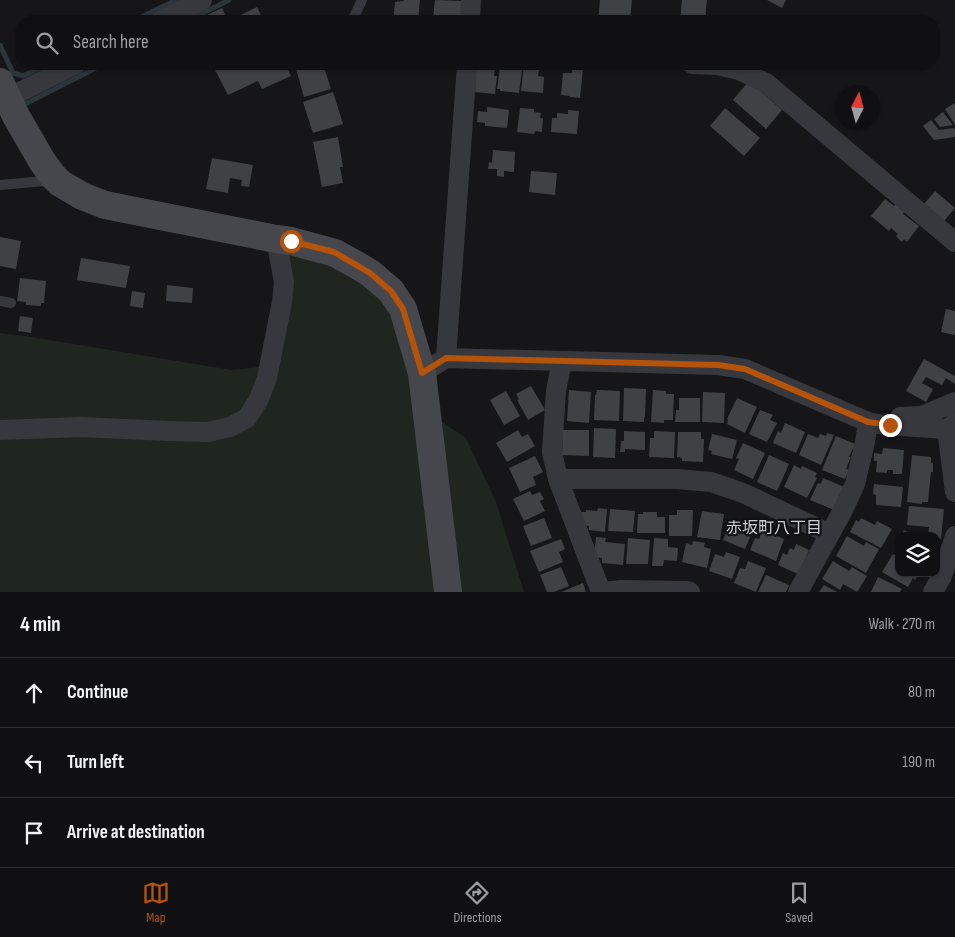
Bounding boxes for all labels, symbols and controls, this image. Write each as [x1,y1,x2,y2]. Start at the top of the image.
search box [15,15,940,70]
icon: search [33,29,61,57]
text: Search here [73,31,149,54]
north arrow [835,85,880,130]
route start [280,230,303,253]
route end [879,414,902,437]
district label: 赤坂町八丁目 [726,519,822,538]
map controls [895,532,940,577]
button: layers [895,532,940,577]
text: 4 min [20,612,61,637]
text: Walk · 270 m [869,615,935,634]
icon: ahead [20,679,48,707]
text: Continue [67,681,128,704]
text: 80 m [908,683,935,702]
icon: left [20,749,48,777]
text: Turn left [67,751,124,774]
text: 190 m [902,753,935,772]
icon: arrive [20,819,48,847]
text: Arrive at destination [67,821,205,844]
tab: Map [142,879,170,926]
tab: Directions [453,879,502,926]
tab: Saved [785,879,813,926]

